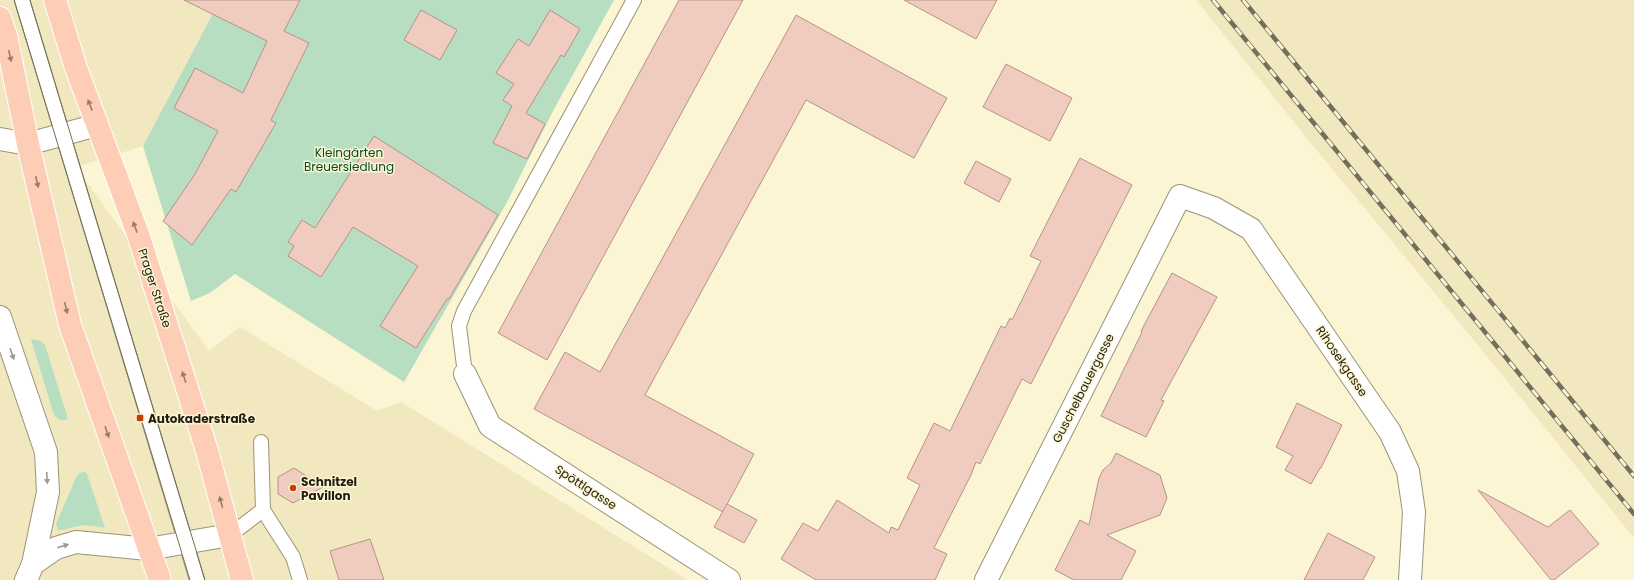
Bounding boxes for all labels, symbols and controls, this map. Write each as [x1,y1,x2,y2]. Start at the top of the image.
one-way arrow [7,50,13,62]
one-way arrow [87,99,93,111]
park label: Kleingärten Breuersiedlung [304,144,394,175]
one-way arrow [34,176,40,188]
one-way arrow [132,220,138,232]
street label: Prager Straße [134,246,176,330]
one-way arrow [64,302,70,314]
street label: Rihosekgasse [1312,322,1372,400]
street label: Guschelbauergasse [1048,330,1118,446]
one-way arrow [9,349,15,361]
one-way arrow [180,371,186,383]
place label: Autokaderstraße [148,410,256,427]
marker: Autokaderstraße [135,413,145,423]
one-way arrow [105,426,111,438]
street label: Spöttlgasse [552,461,620,513]
one-way arrow [44,472,51,484]
place label: Schnitzel Pavillon [301,473,357,504]
marker: Schnitzel Pavillon [288,483,298,493]
one-way arrow [218,496,224,508]
one-way arrow [58,543,70,549]

